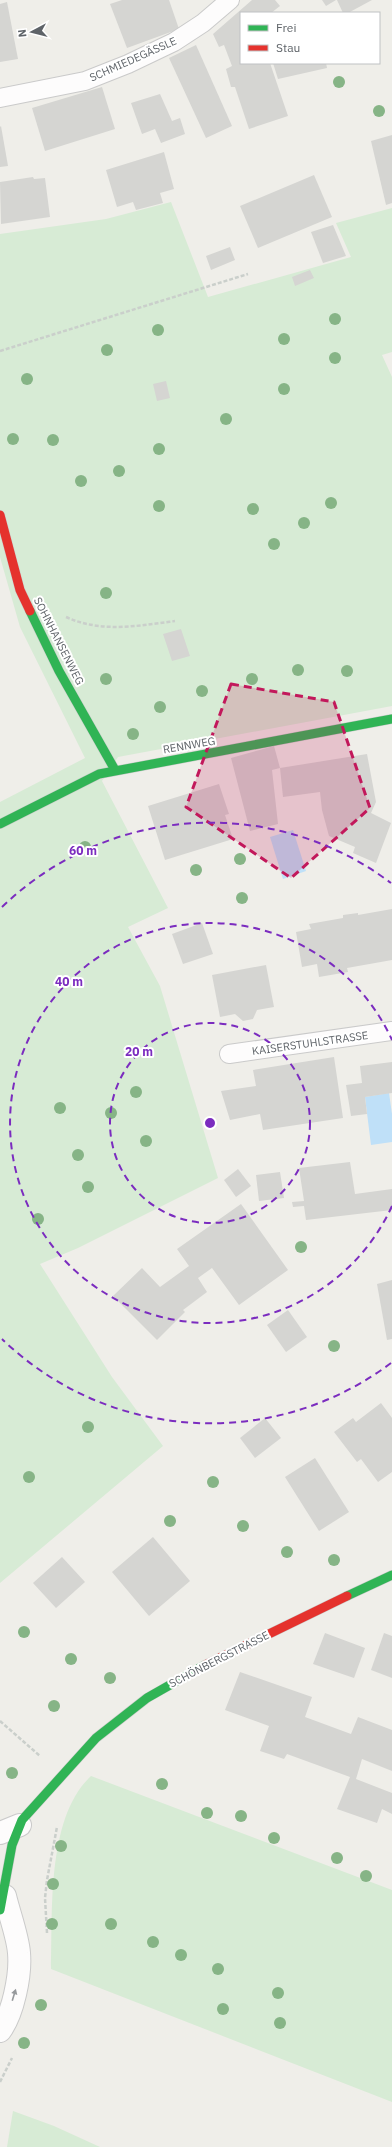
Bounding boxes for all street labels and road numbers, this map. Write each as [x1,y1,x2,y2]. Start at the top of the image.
street label: SCHMIEDEGÄSSLE [87,34,179,84]
street label: SOHNHANSENWEG [31,595,87,687]
street label: RENNWEG [162,734,216,756]
street label: KAISERSTUHLSTRASSE [251,1028,369,1058]
street label: SCHÖNBERGSTRASSE [167,1628,271,1690]

